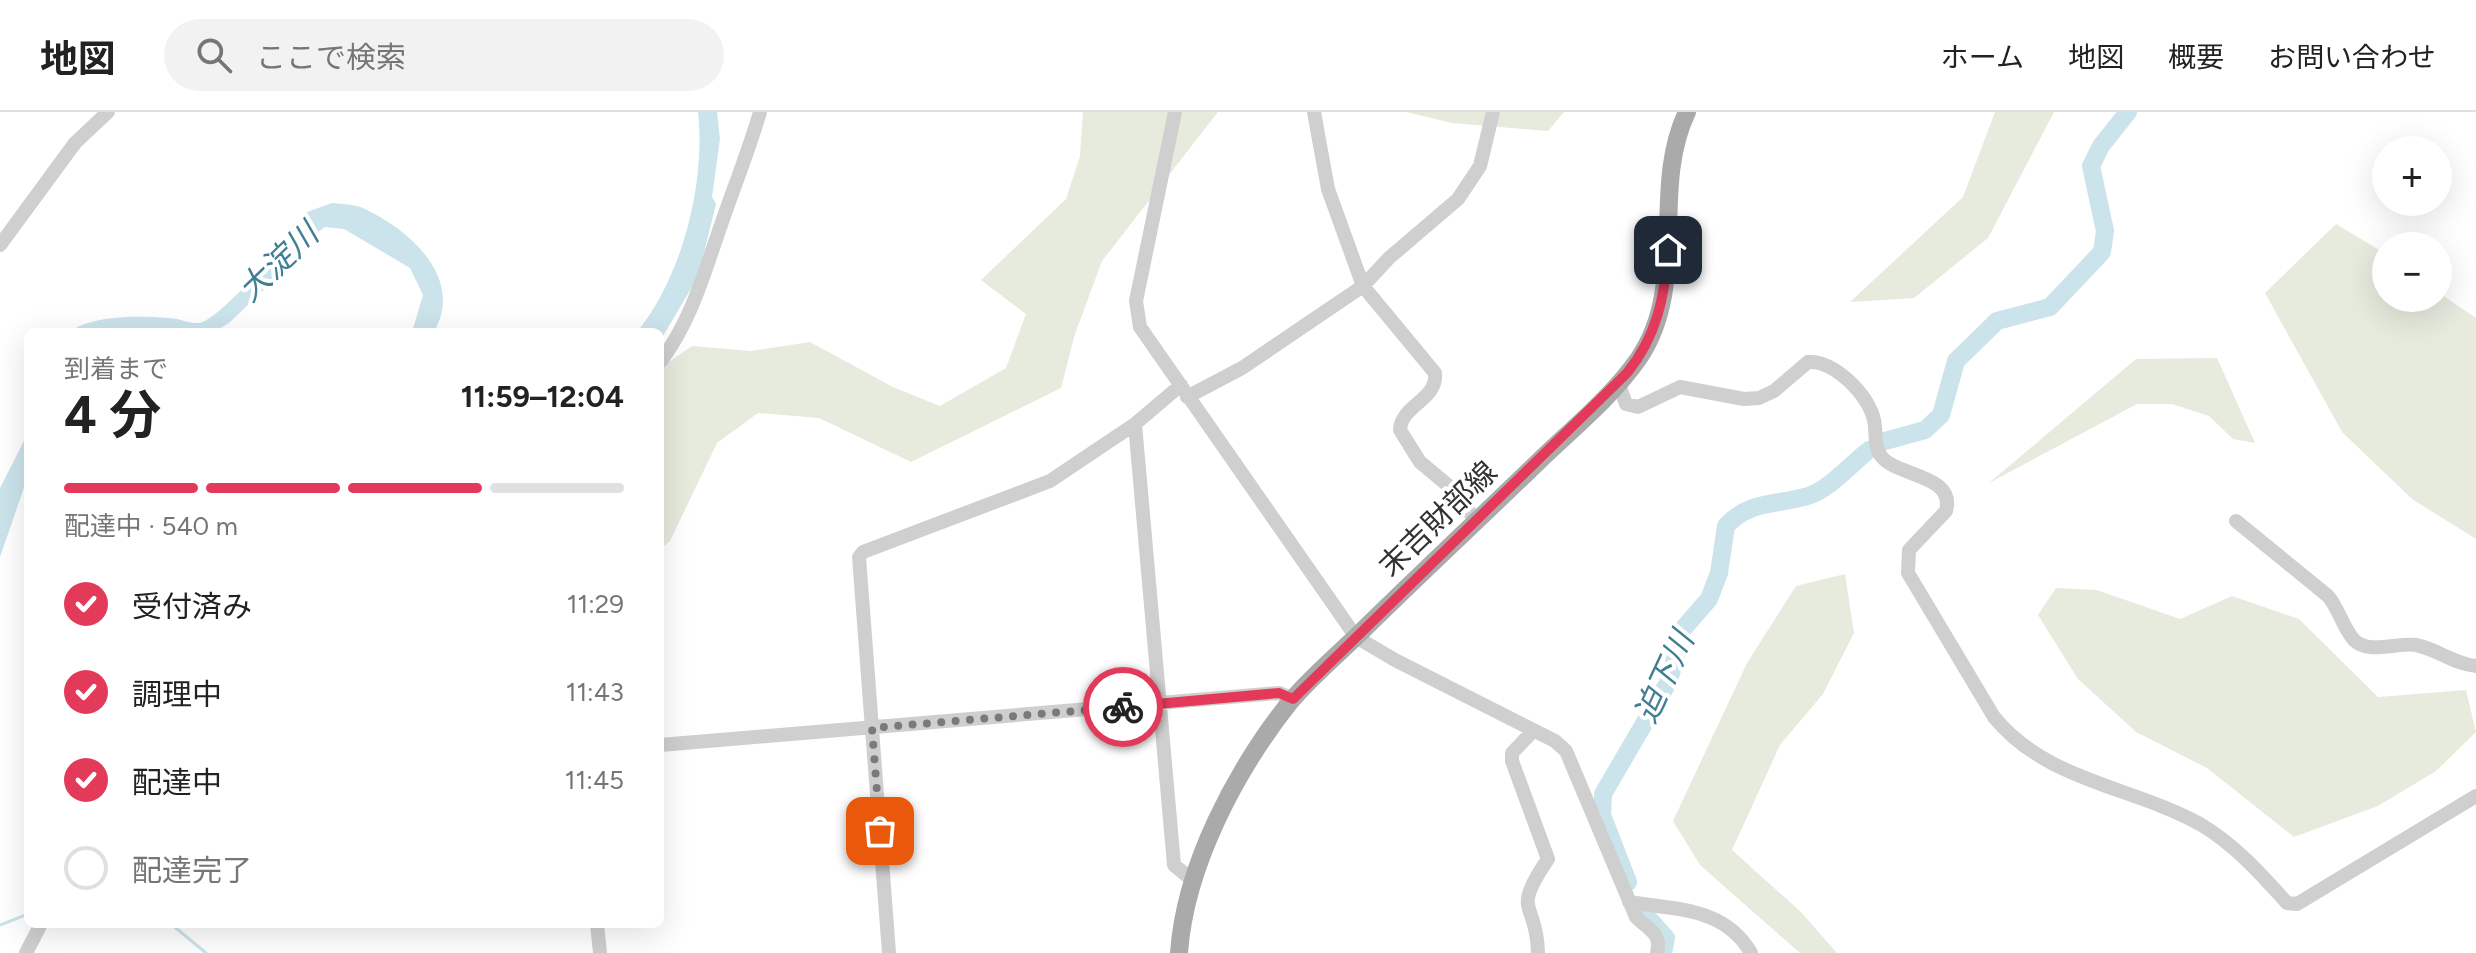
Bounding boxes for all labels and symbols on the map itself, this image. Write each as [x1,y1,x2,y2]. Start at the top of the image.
water label: 大淀川 [230,213,328,309]
pin [1634,216,1702,284]
street label: 末吉財部線 [1371,453,1504,584]
water label: 迫下川 [1626,623,1703,729]
courier [1083,667,1163,747]
pin [846,797,914,865]

